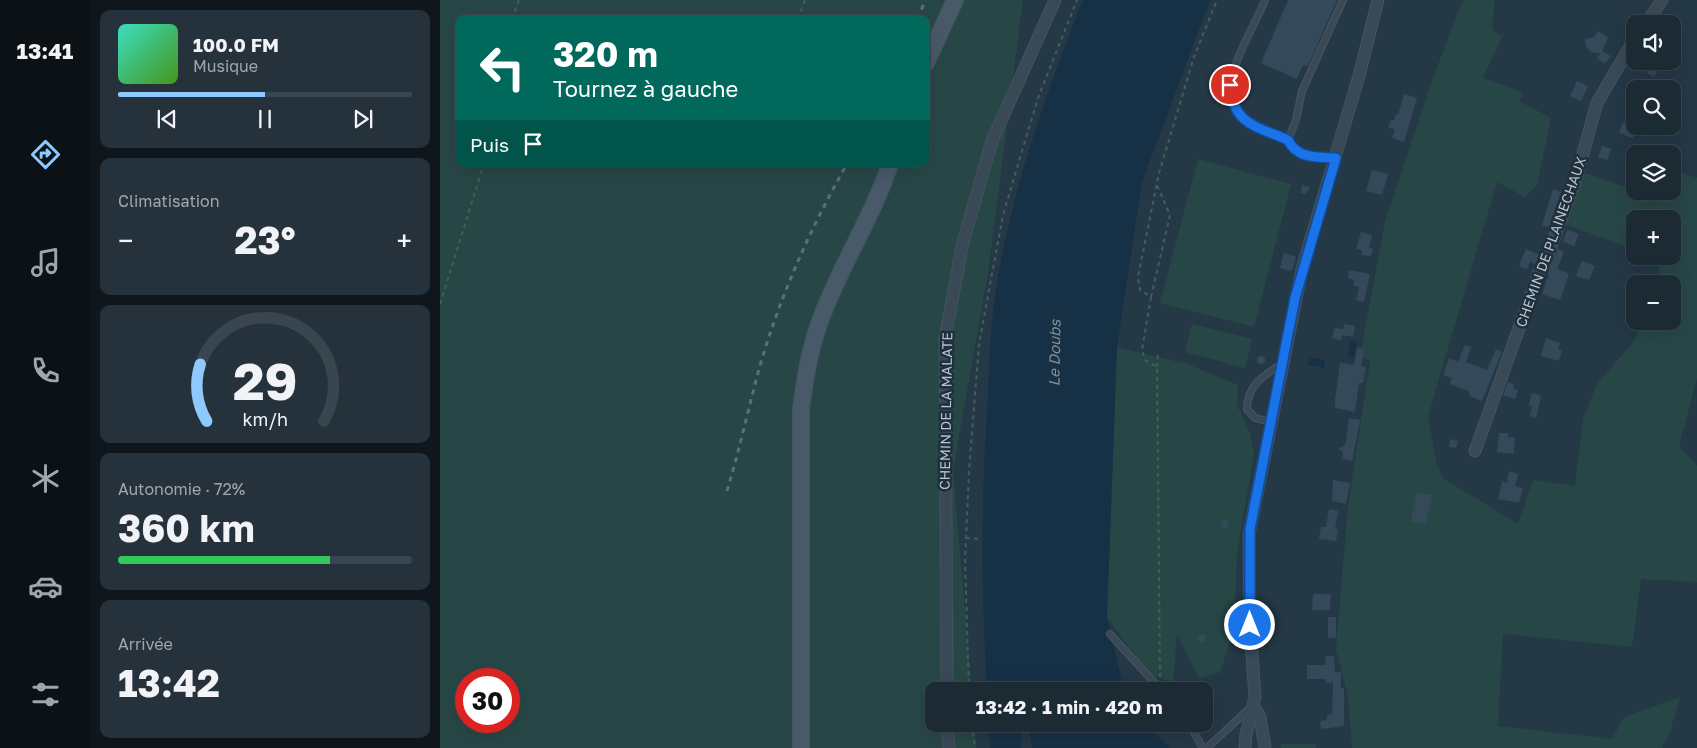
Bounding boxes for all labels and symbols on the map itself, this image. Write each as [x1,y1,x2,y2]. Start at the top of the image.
pin [1209,64,1251,106]
street label: CHEMIN DE PLAINECHAUX [1512,154,1589,329]
water label: Le Doubs [1044,318,1064,386]
street label: CHEMIN DE LA MALATE [936,332,955,490]
position arrow [1223,598,1275,650]
speed limit sign: 30 [455,668,520,733]

